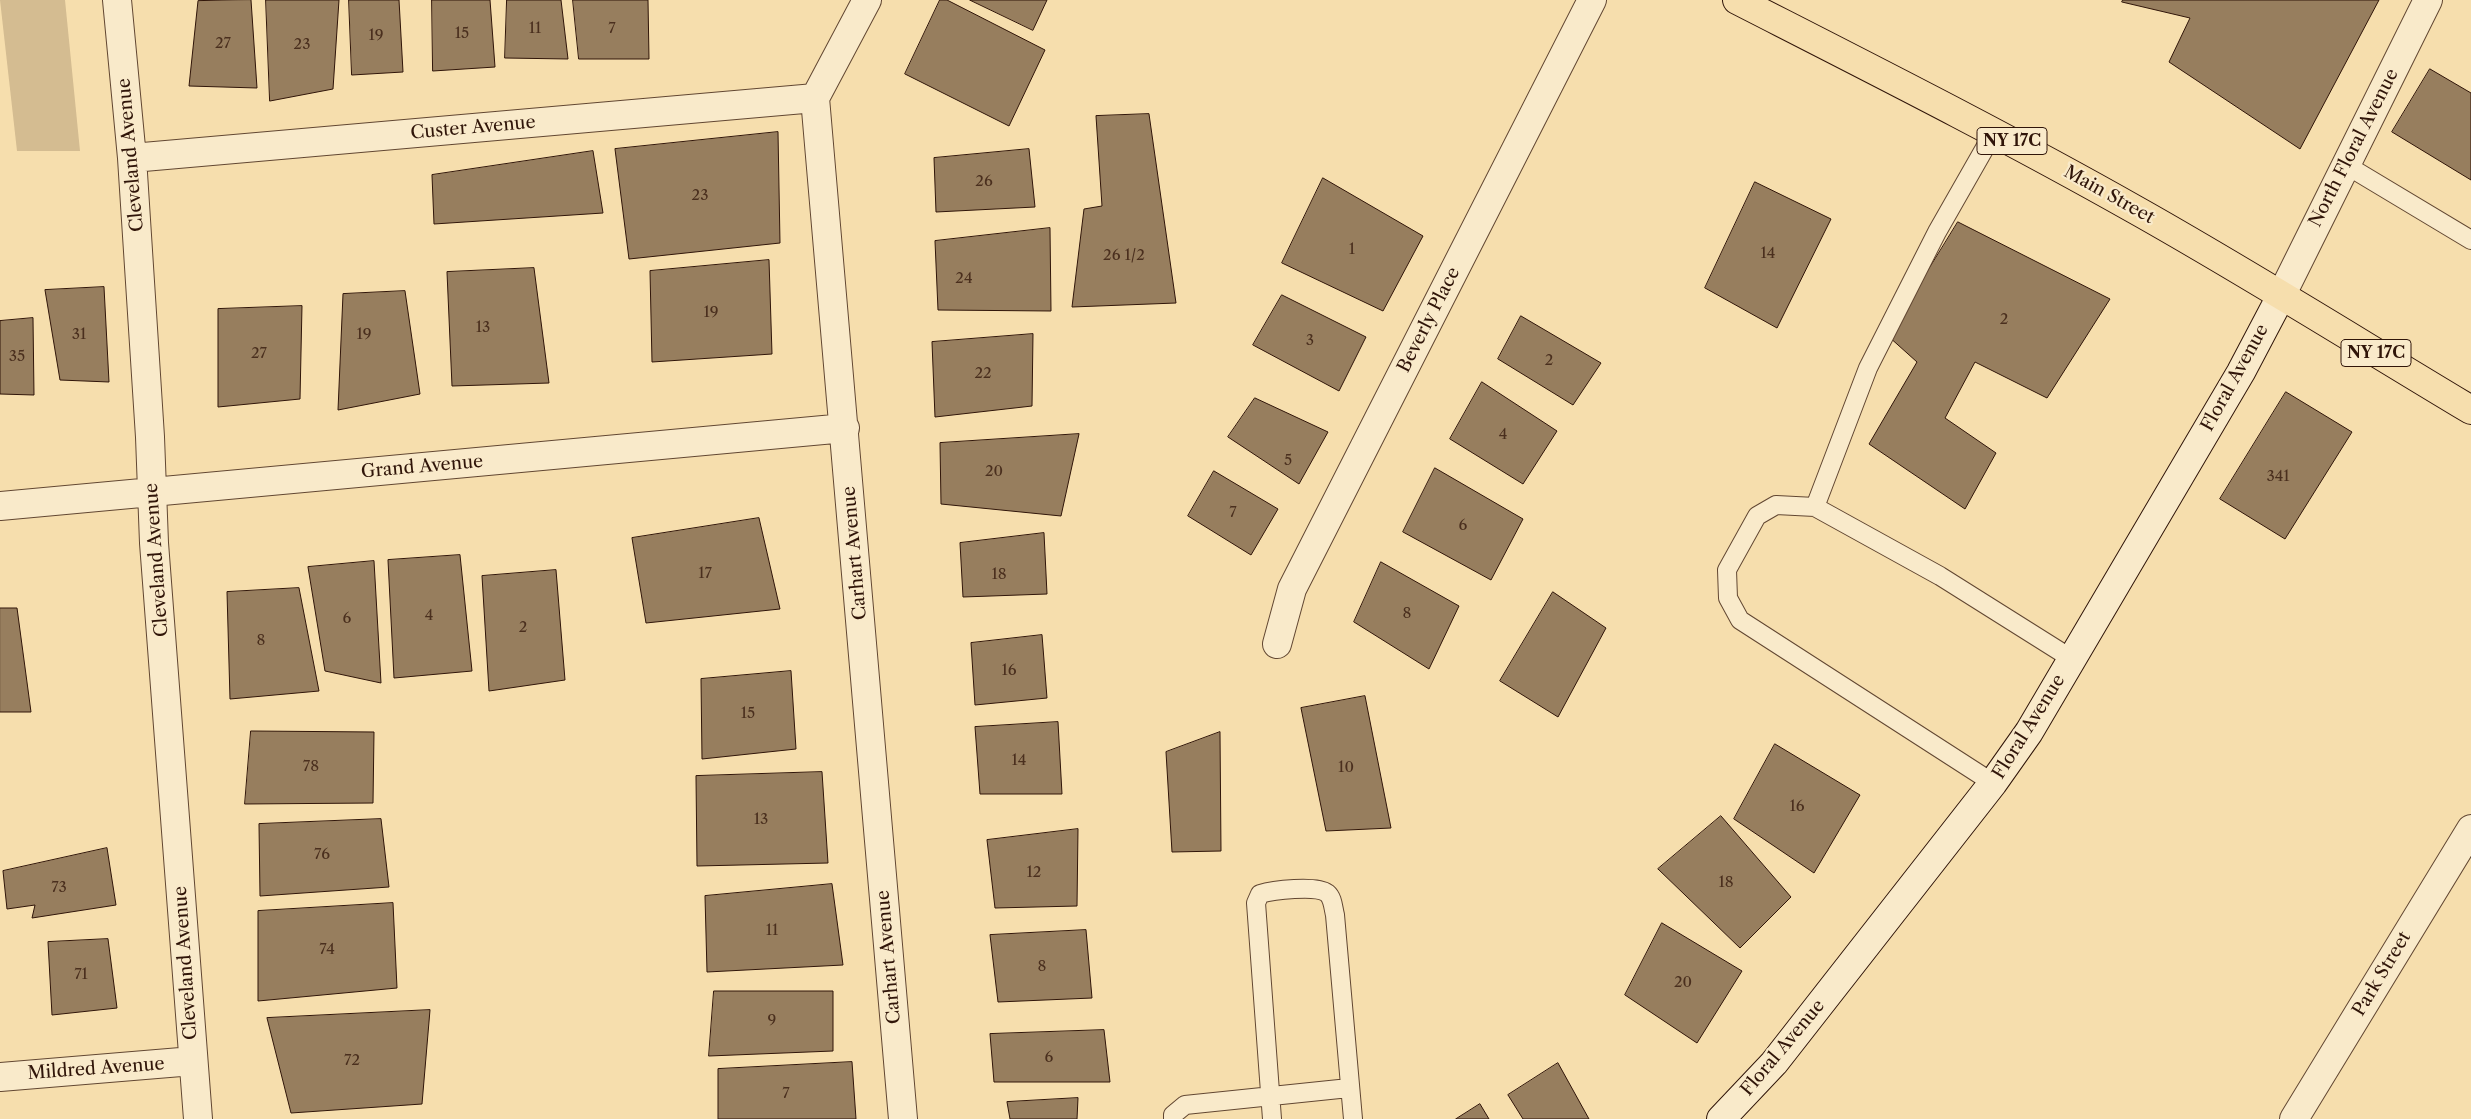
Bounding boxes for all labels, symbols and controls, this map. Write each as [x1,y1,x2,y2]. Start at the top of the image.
house number: 11 [529,20,541,38]
house number: 7 [608,20,616,38]
house number: 15 [455,25,469,43]
house number: 19 [368,27,384,45]
house number: 27 [215,35,231,53]
house number: 23 [294,36,310,54]
street label: North Floral Avenue [2305,65,2403,231]
street label: Cleveland Avenue [114,77,148,233]
street label: Custer Avenue [410,112,536,144]
road number: NY 17C [1977,128,2047,154]
street label: Main Street [2060,161,2158,229]
house number: 26 [975,173,993,191]
house number: 23 [692,187,708,205]
house number: 1 [1349,241,1355,259]
house number: 14 [1761,245,1775,263]
house number: 26 1/2 [1103,247,1145,265]
street label: Beverly Place [1393,264,1465,376]
house number: 24 [955,270,973,288]
house number: 19 [703,304,719,322]
house number: 2 [2000,311,2008,329]
house number: 13 [476,319,490,337]
street label: Floral Avenue [2197,321,2273,435]
house number: 31 [72,326,86,344]
house number: 19 [356,326,372,344]
house number: 3 [1306,332,1314,350]
road number: NY 17C [2341,339,2411,366]
house number: 27 [251,345,267,363]
house number: 35 [9,348,25,366]
house number: 2 [1545,352,1553,370]
house number: 22 [974,365,992,383]
house number: 4 [1499,426,1507,444]
street label: Grand Avenue [360,451,484,483]
house number: 5 [1284,452,1292,470]
house number: 20 [985,463,1003,481]
house number: 341 [2266,468,2290,486]
street label: Cleveland Avenue [141,482,173,638]
street label: Carhart Avenue [838,485,872,621]
house number: 7 [1229,504,1237,522]
house number: 6 [1459,517,1467,535]
house number: 17 [698,565,712,583]
house number: 18 [991,566,1007,584]
house number: 8 [1403,605,1411,623]
house number: 4 [425,607,433,625]
house number: 6 [343,610,351,628]
house number: 2 [519,619,527,637]
house number: 8 [257,632,265,650]
house number: 16 [1001,662,1017,680]
street label: Floral Avenue [1988,671,2070,783]
house number: 15 [741,705,755,723]
house number: 14 [1012,752,1026,770]
house number: 78 [303,758,319,776]
house number: 10 [1338,759,1354,777]
house number: 16 [1789,798,1805,816]
house number: 13 [754,811,768,829]
house number: 76 [314,846,330,864]
house number: 12 [1027,864,1041,882]
house number: 18 [1718,874,1734,892]
house number: 73 [51,879,67,897]
street label: Cleveland Avenue [170,885,202,1041]
street label: Carhart Avenue [872,889,906,1025]
house number: 11 [766,922,778,940]
street label: Park Street [2348,928,2416,1020]
house number: 74 [319,941,335,959]
house number: 8 [1038,958,1046,976]
house number: 71 [74,966,88,984]
house number: 20 [1674,974,1692,992]
street label: Floral Avenue [1736,995,1830,1101]
house number: 9 [768,1012,776,1030]
house number: 6 [1045,1049,1053,1067]
house number: 72 [344,1052,360,1070]
street label: Mildred Avenue [27,1053,165,1085]
house number: 7 [782,1085,790,1103]

